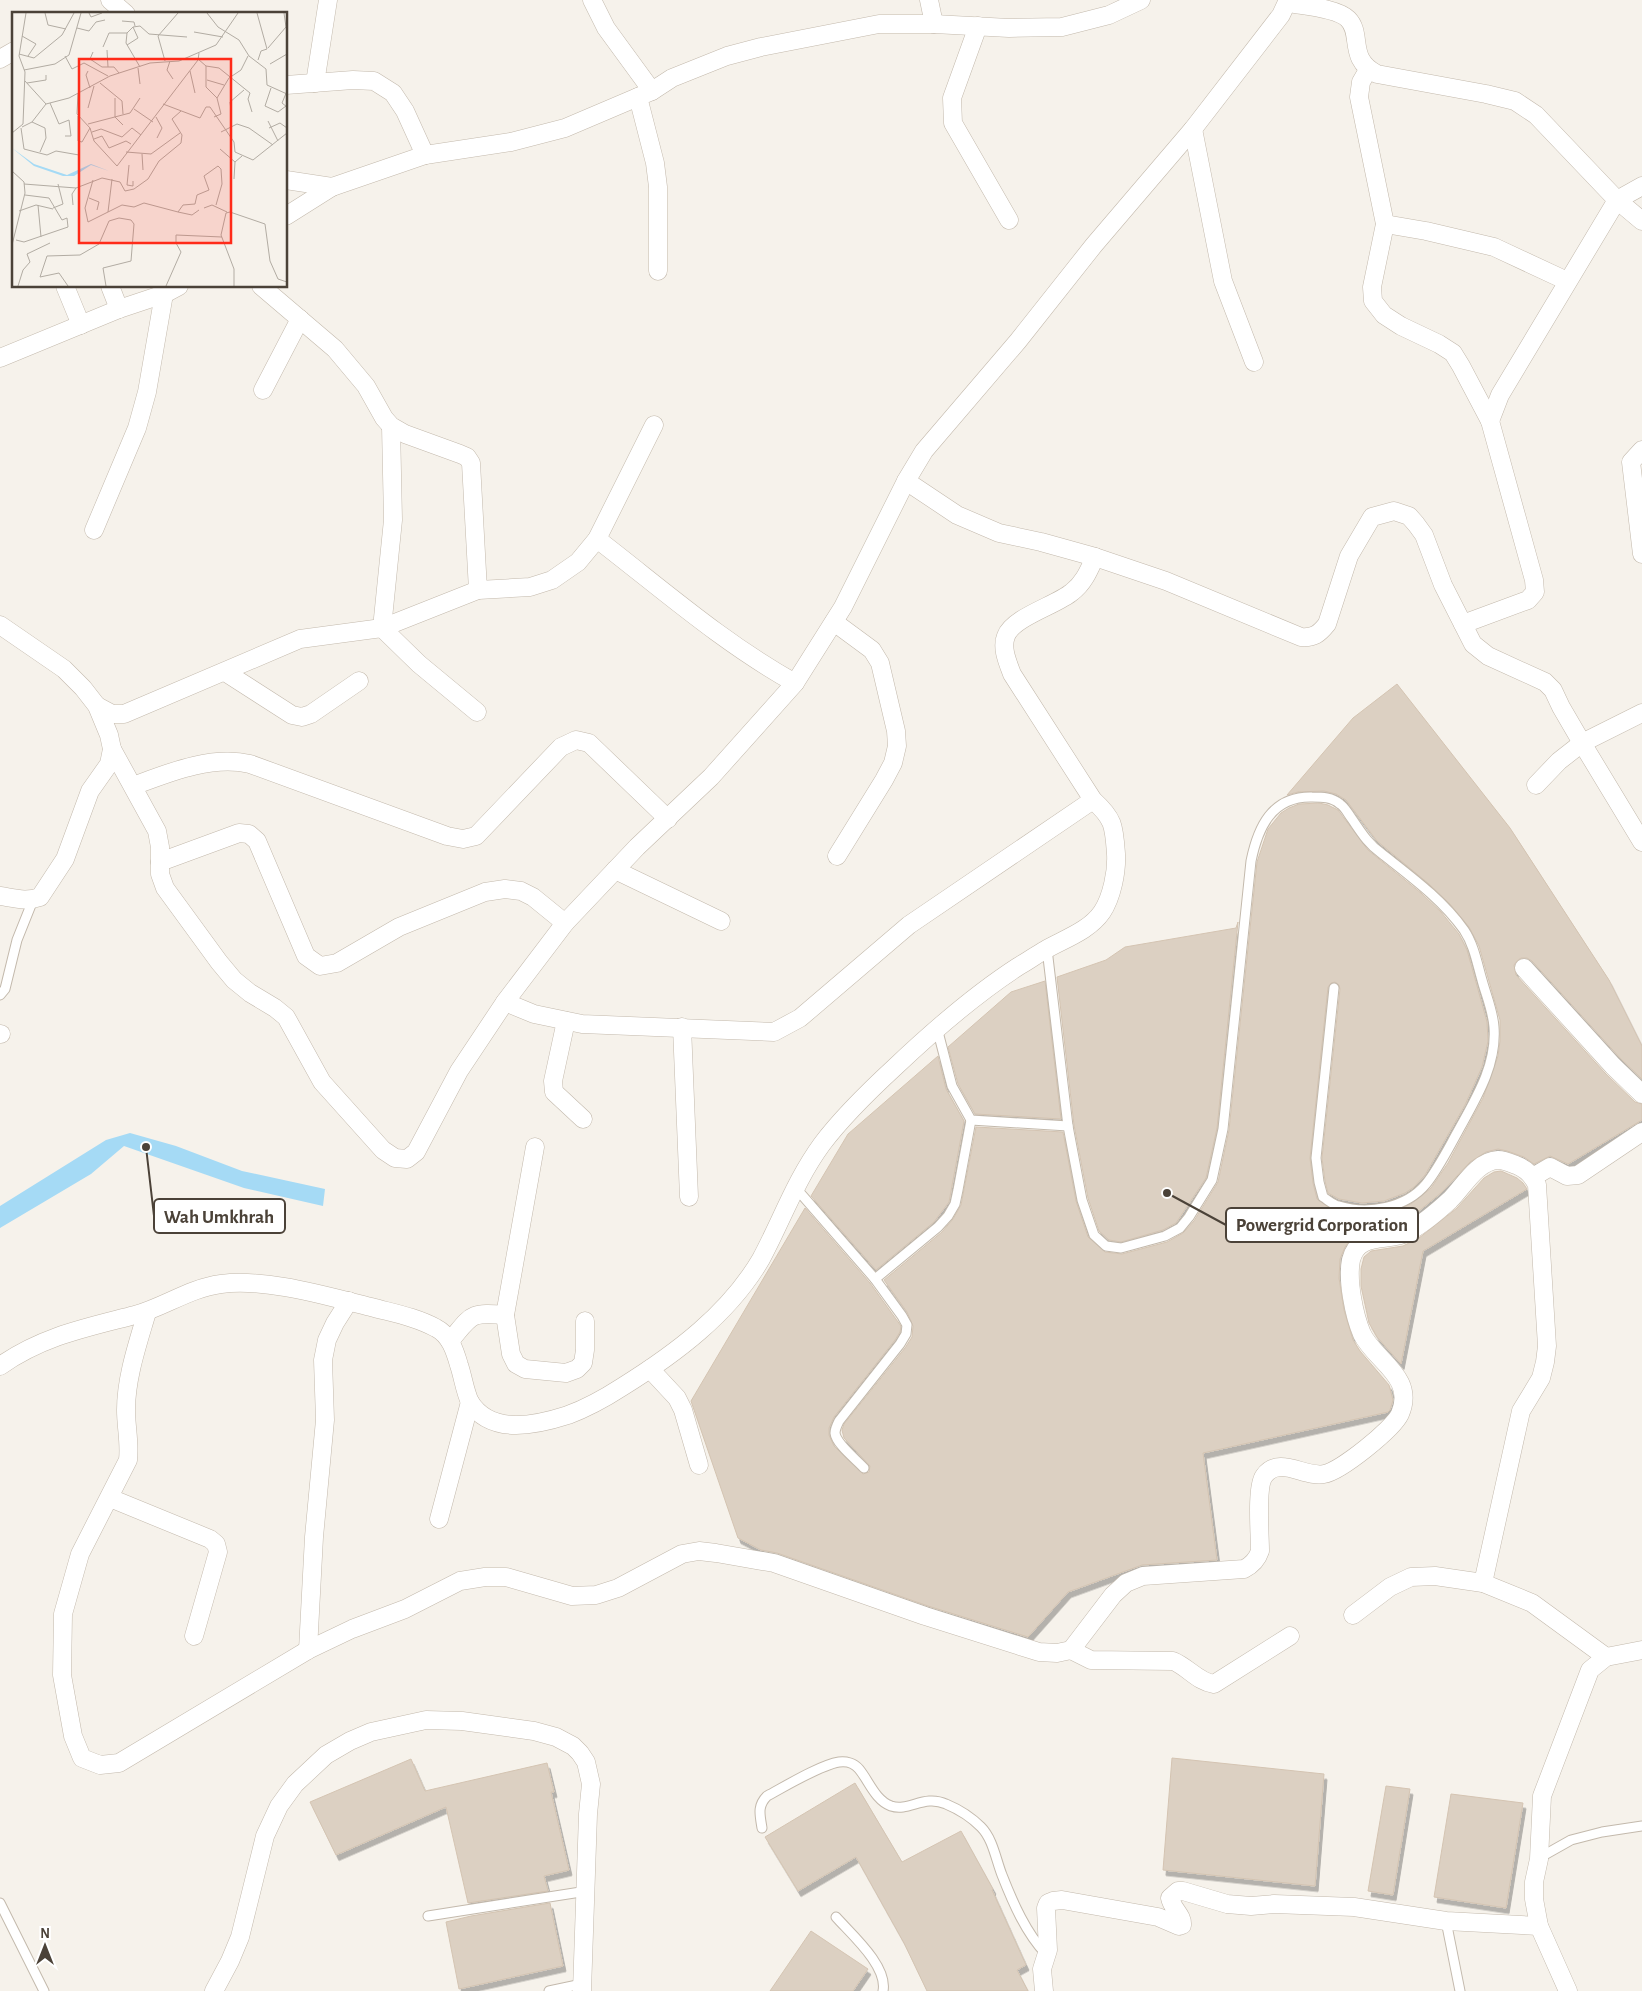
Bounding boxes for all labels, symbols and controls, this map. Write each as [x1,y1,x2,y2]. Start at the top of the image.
inset map [12,12,288,288]
callout: Wah Umkhrah [154,1199,285,1233]
text: Wah Umkhrah [164,1208,274,1227]
callout: Powergrid Corporation [1226,1208,1418,1242]
text: Powergrid Corporation [1236,1216,1408,1235]
north arrow [20,1921,70,1971]
text: N [40,1927,50,1941]

